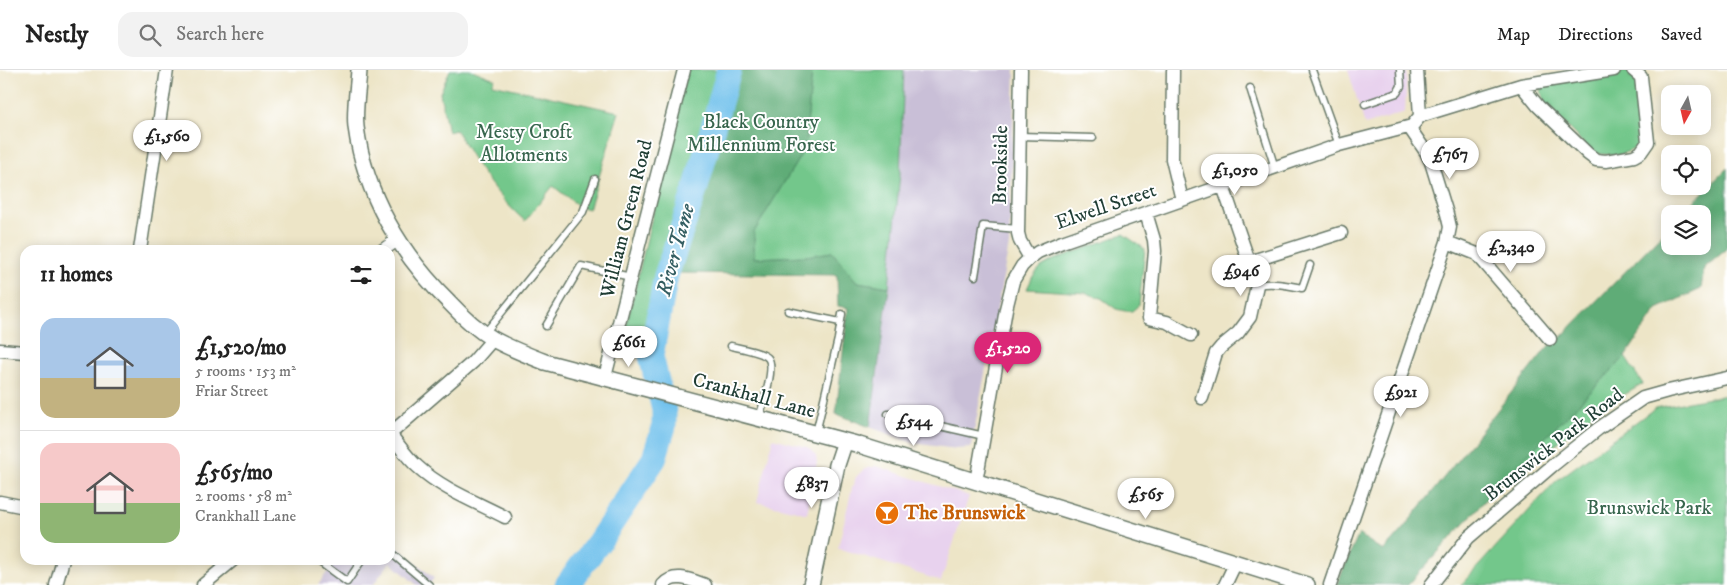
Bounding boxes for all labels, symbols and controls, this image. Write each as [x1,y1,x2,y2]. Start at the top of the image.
search box [118,12,468,57]
text: Nestly [25,20,88,50]
icon: search [136,21,164,49]
text: Search here [176,23,264,46]
text: Map [1497,24,1530,46]
text: Directions [1558,24,1633,46]
text: Saved [1661,24,1702,46]
north arrow [1661,85,1711,135]
map controls [1661,85,1711,255]
park label: Black Country Millennium Forest [687,110,835,158]
pin: £1,560 [126,119,208,162]
park label: Mesty Croft Allotments [476,120,572,168]
street label: Brookside [988,125,1014,205]
text: £1,560 [144,126,190,146]
street label: William Green Road [595,137,659,302]
pin: £767 [1420,138,1480,180]
text: £767 [1432,144,1468,164]
button: locate [1661,145,1711,195]
pin: £1,050 [1194,154,1276,196]
text: £1,050 [1212,160,1258,180]
street label: Elwell Street [1052,178,1160,236]
water label: River Tame [651,200,701,300]
button: layers [1661,205,1711,255]
pin: £2,340 [1470,230,1552,273]
text: £2,340 [1487,237,1535,257]
pin: £946 [1211,254,1271,297]
icon: filters [347,261,375,289]
text: £946 [1223,261,1259,281]
text: 11 homes [40,262,113,288]
pin: £661 [599,326,659,368]
text: £661 [612,332,646,352]
pin: £1,520 [967,332,1049,374]
text: £1,520/mo [195,335,286,361]
icon: home [80,338,140,398]
text: £1,520 [985,338,1031,358]
text: 5 rooms · 153 m² [195,361,296,381]
street label: Crankhall Lane [690,368,818,424]
pin: £921 [1371,376,1431,418]
text: Friar Street [195,381,268,401]
text: £921 [1385,382,1417,402]
street label: Brunswick Park Road [1479,383,1629,507]
pin: £544 [884,404,944,447]
text: £544 [896,411,932,431]
text: £565/mo [195,460,273,486]
icon: home [80,463,140,523]
pin: £837 [782,466,842,509]
text: £837 [795,473,829,493]
pin: £565 [1116,478,1176,520]
text: £565 [1128,484,1164,504]
text: 2 rooms · 58 m² [195,486,292,506]
park label: Brunswick Park [1587,496,1712,521]
bar icon: The Brunswick [874,500,900,526]
place label: The Brunswick [903,501,1026,526]
text: Crankhall Lane [195,506,296,526]

